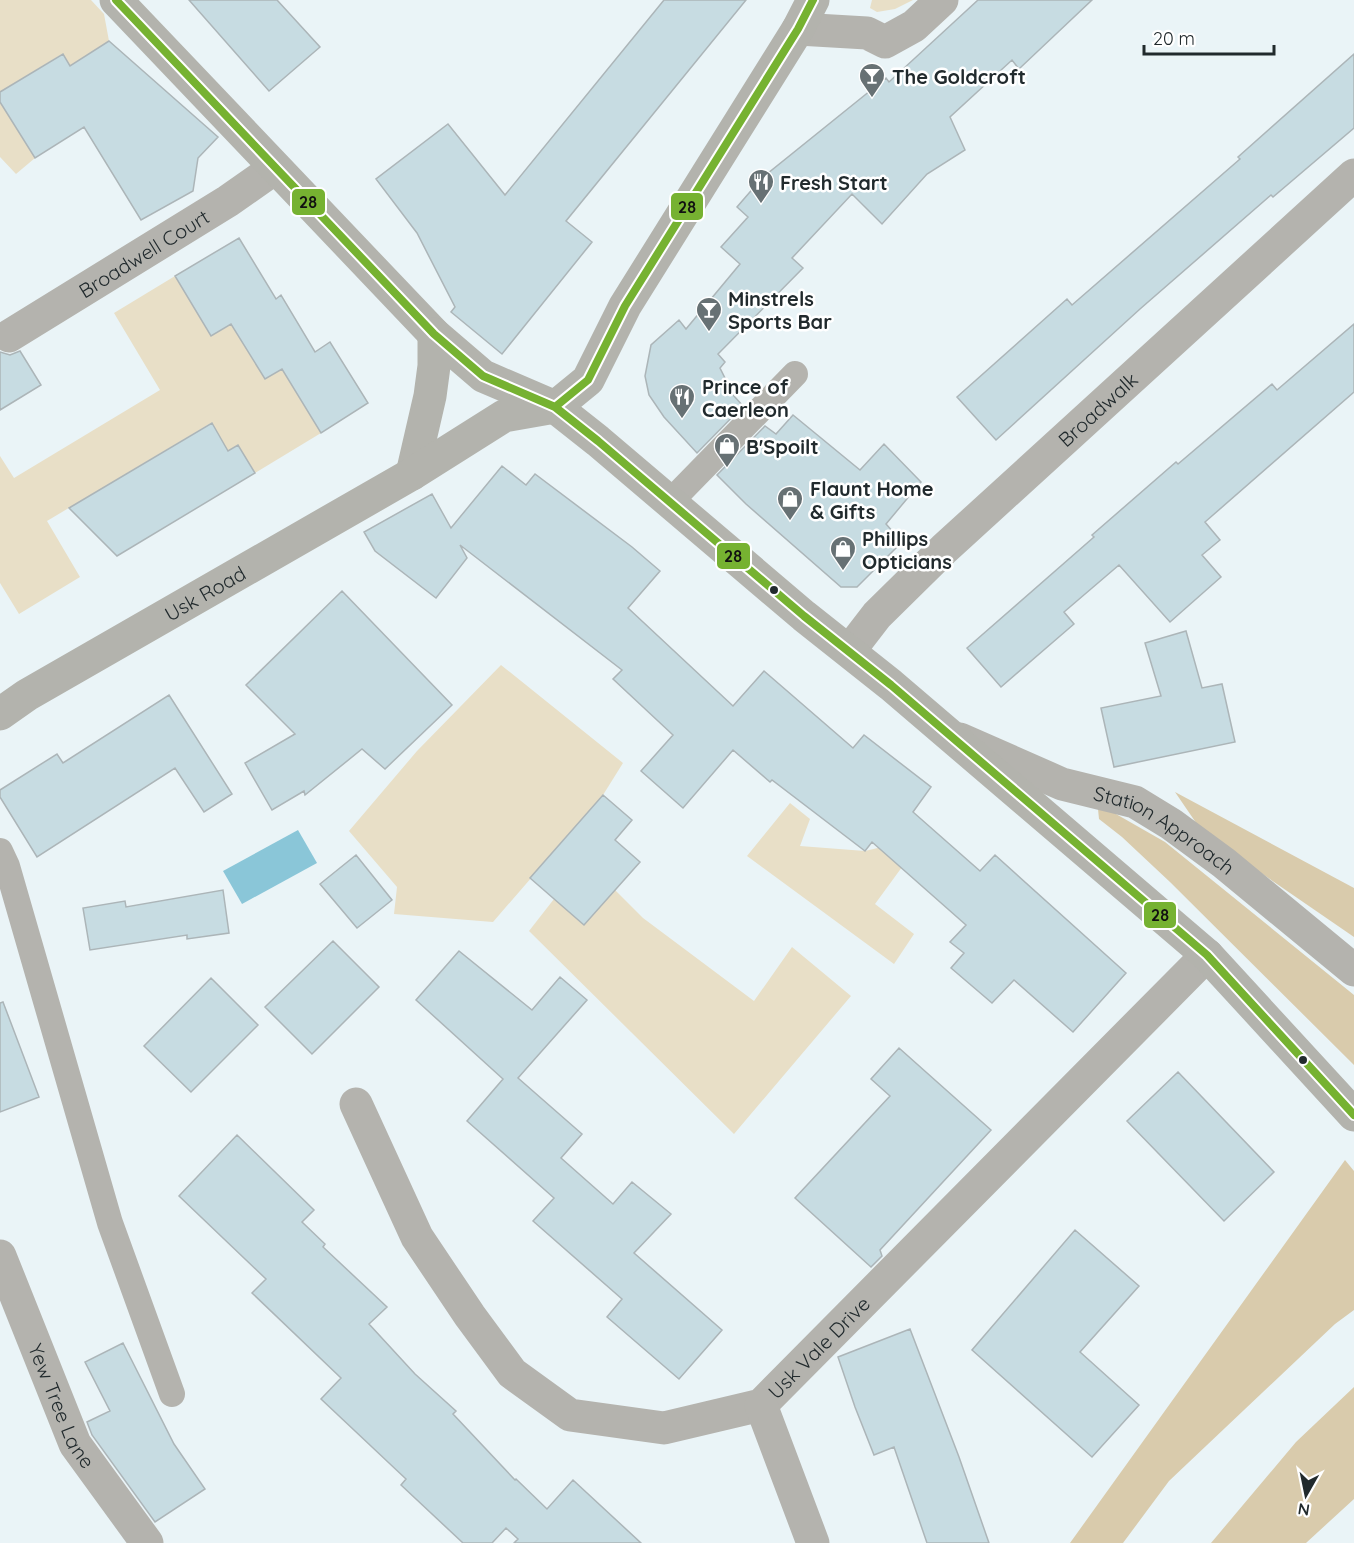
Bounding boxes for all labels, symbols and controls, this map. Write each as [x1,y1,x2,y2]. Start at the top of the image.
scale bar [1144,18,1274,56]
text: 20 m [1153,27,1195,50]
bar icon: The Goldcroft [857,61,887,99]
place label: The Goldcroft [892,64,1026,89]
restaurant icon: Fresh Start [746,167,776,205]
place label: Fresh Start [780,170,888,195]
line badge: 28 [291,188,326,216]
text: 28 [299,192,317,212]
line badge: 28 [670,192,704,221]
text: 28 [678,197,696,217]
street label: Broadwell Court [74,203,214,303]
place label: Minstrels Sports Bar [728,286,832,334]
bar icon: Minstrels Sports Bar [694,295,724,333]
street label: Broadwalk [1052,366,1143,452]
place label: Prince of Caerleon [702,374,789,422]
restaurant icon: Prince of Caerleon [667,382,697,420]
shop icon: B'Spoilt [712,431,742,469]
place label: B'Spoilt [746,434,819,459]
place label: Flaunt Home & Gifts [810,476,934,524]
shop icon: Flaunt Home & Gifts [775,484,805,522]
place label: Phillips Opticians [862,526,952,574]
shop icon: Phillips Opticians [828,534,858,572]
line badge: 28 [716,542,751,570]
text: 28 [724,546,742,566]
street label: Usk Road [160,560,250,626]
unlabelled marker [768,584,780,596]
street label: Station Approach [1091,780,1240,879]
line badge: 28 [1143,901,1177,929]
text: 28 [1151,905,1169,925]
unlabelled marker [1297,1054,1309,1066]
street label: Usk Vale Drive [762,1291,875,1404]
street label: Yew Tree Lane [24,1340,101,1473]
north arrow [1276,1465,1336,1525]
text: N [1296,1499,1311,1521]

